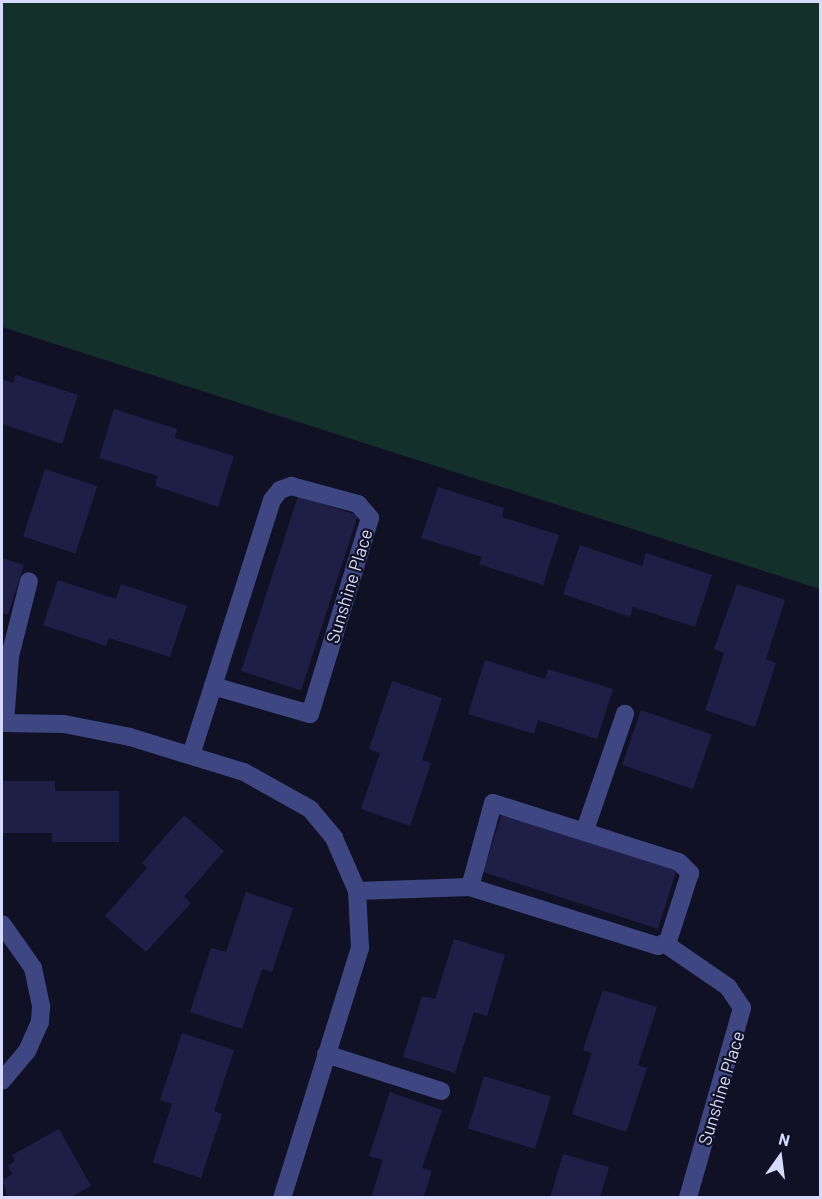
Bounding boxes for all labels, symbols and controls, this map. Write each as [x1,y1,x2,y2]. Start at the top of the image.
street label: Sunshine Place [321,526,377,646]
street label: Sunshine Place [693,1028,749,1148]
north arrow [750,1127,810,1187]
text: N [777,1129,792,1150]

